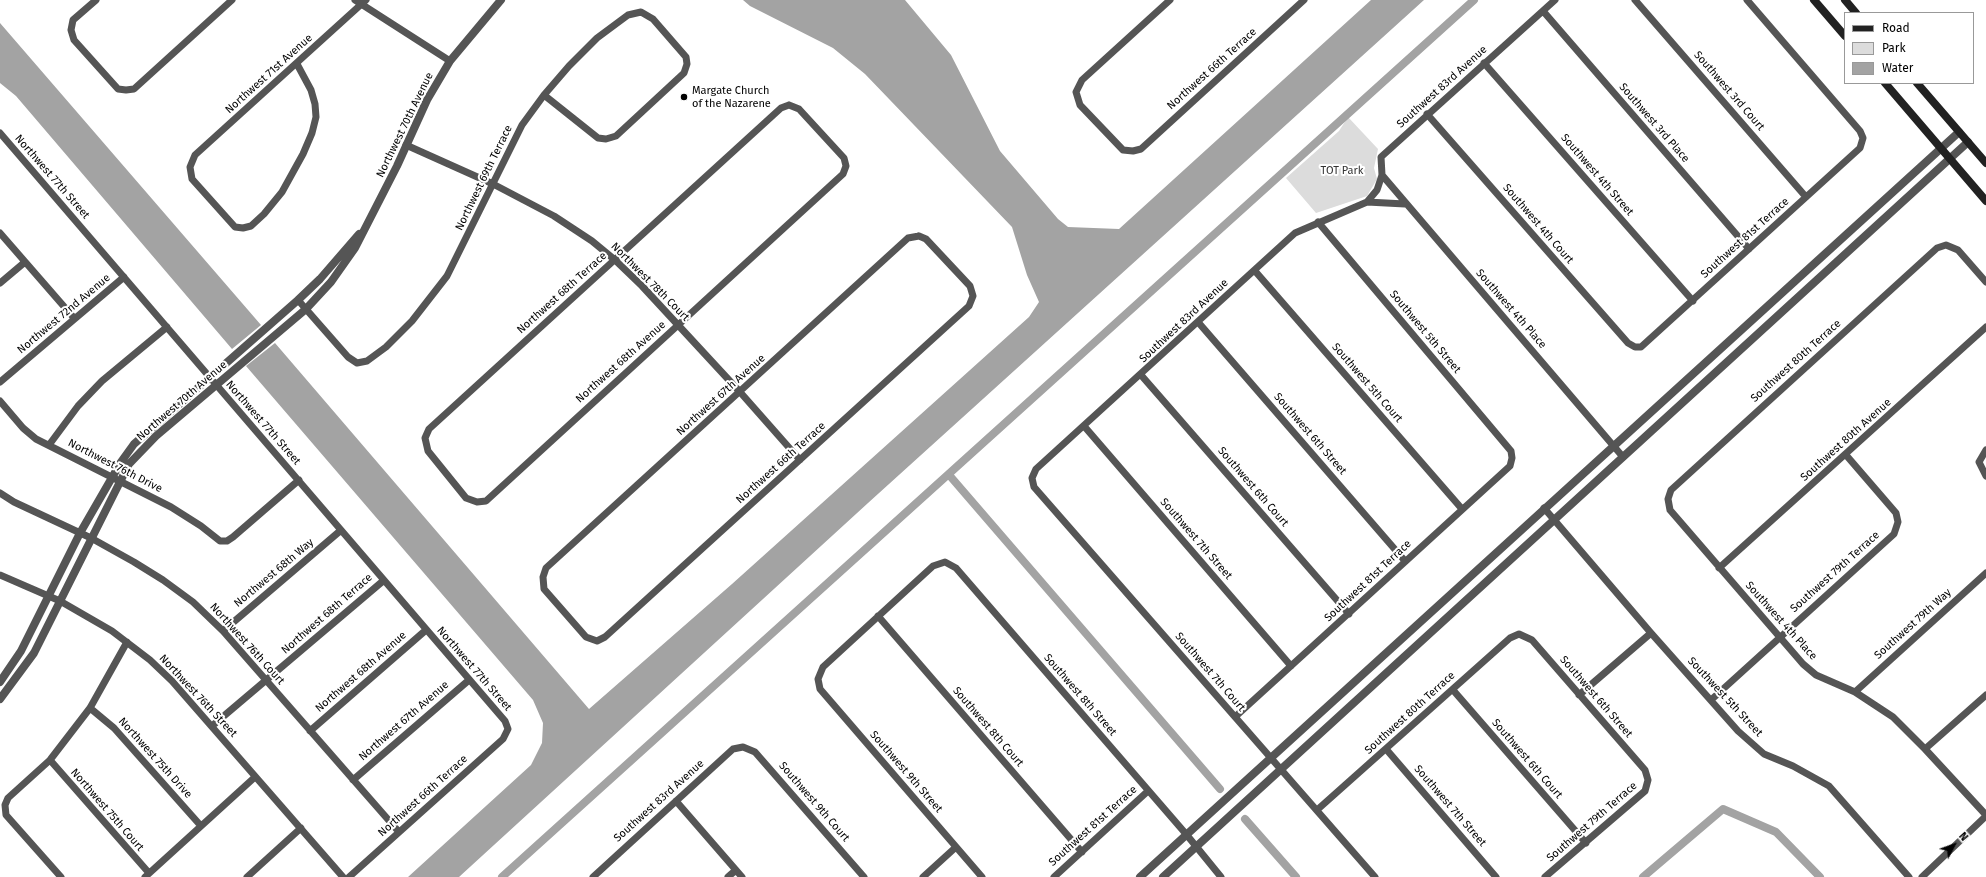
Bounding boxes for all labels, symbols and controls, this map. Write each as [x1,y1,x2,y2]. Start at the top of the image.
legend [1844,12,1974,84]
text: Road [1882,21,1910,35]
street label: Northwest 66th Terrace [1165,25,1259,113]
street label: Northwest 71st Avenue [223,31,315,117]
text: Park [1882,41,1906,55]
street label: Southwest 83rd Avenue [1394,43,1490,131]
street label: Southwest 3rd Court [1691,49,1767,133]
text: Water [1882,61,1913,75]
street label: Northwest 70th Avenue [374,70,436,180]
street label: Southwest 3rd Place [1616,81,1692,165]
place label: Margate Church of the Nazarene [692,84,771,110]
marker: Margate Church of the Nazarene [679,92,689,102]
street label: Northwest 69th Terrace [453,123,515,233]
street label: Southwest 4th Street [1558,131,1636,219]
street label: Northwest 77th Street [12,132,92,222]
park label: TOT Park [1321,164,1363,178]
street label: Southwest 4th Court [1500,181,1576,267]
street label: Southwest 81st Terrace [1698,195,1792,281]
street label: Northwest 78th Court [608,240,692,324]
street label: Northwest 68th Terrace [514,249,610,337]
street label: Southwest 4th Place [1473,267,1549,351]
street label: Northwest 72nd Avenue [15,271,113,357]
street label: Southwest 83rd Avenue [1137,276,1231,366]
street label: Southwest 5th Street [1387,288,1463,376]
street label: Southwest 80th Terrace [1748,317,1844,405]
street label: Northwest 68th Avenue [573,318,669,406]
street label: Southwest 5th Court [1329,341,1405,425]
street label: Northwest 67th Avenue [674,352,768,438]
street label: Northwest 70th Avenue [134,358,230,444]
street label: Northwest 77th Street [223,378,303,468]
street label: Southwest 6th Street [1271,390,1349,478]
street label: Southwest 80th Avenue [1798,396,1894,484]
street label: Northwest 66th Terrace [734,419,828,507]
street label: Northwest 76th Drive [66,436,164,496]
street label: Southwest 6th Court [1215,444,1291,530]
street label: Southwest 7th Street [1157,496,1235,582]
street label: Southwest 79th Terrace [1788,529,1882,615]
street label: Northwest 68th Way [232,536,316,610]
street label: Southwest 81st Terrace [1322,537,1414,625]
street label: Northwest 68th Terrace [279,571,375,657]
street label: Southwest 4th Place [1742,579,1820,663]
street label: Southwest 79th Way [1872,586,1954,662]
street label: Northwest 76th Court [207,600,287,688]
street label: Northwest 77th Street [434,624,514,714]
street label: Northwest 68th Avenue [313,629,409,715]
street label: Southwest 7th Court [1172,630,1248,714]
street label: Southwest 8th Street [1041,651,1119,739]
street label: Northwest 76th Street [156,652,240,740]
street label: Southwest 6th Street [1557,653,1635,741]
street label: Southwest 5th Street [1685,655,1765,739]
street label: Southwest 80th Terrace [1362,669,1458,757]
street label: Northwest 67th Avenue [356,678,452,764]
street label: Southwest 8th Court [950,684,1026,770]
street label: Northwest 75th Drive [115,715,195,801]
street label: Southwest 6th Court [1489,716,1565,802]
street label: Southwest 9th Street [867,728,945,816]
street label: Northwest 66th Terrace [376,752,470,840]
street label: Southwest 83rd Avenue [611,757,707,845]
street label: Southwest 9th Court [776,759,852,845]
street label: Southwest 7th Street [1411,763,1489,849]
street label: Northwest 75th Court [68,766,146,854]
street label: Southwest 79th Terrace [1544,779,1640,865]
street label: Southwest 81st Terrace [1046,783,1140,869]
north arrow [1934,825,1974,865]
text: N [1956,830,1971,844]

